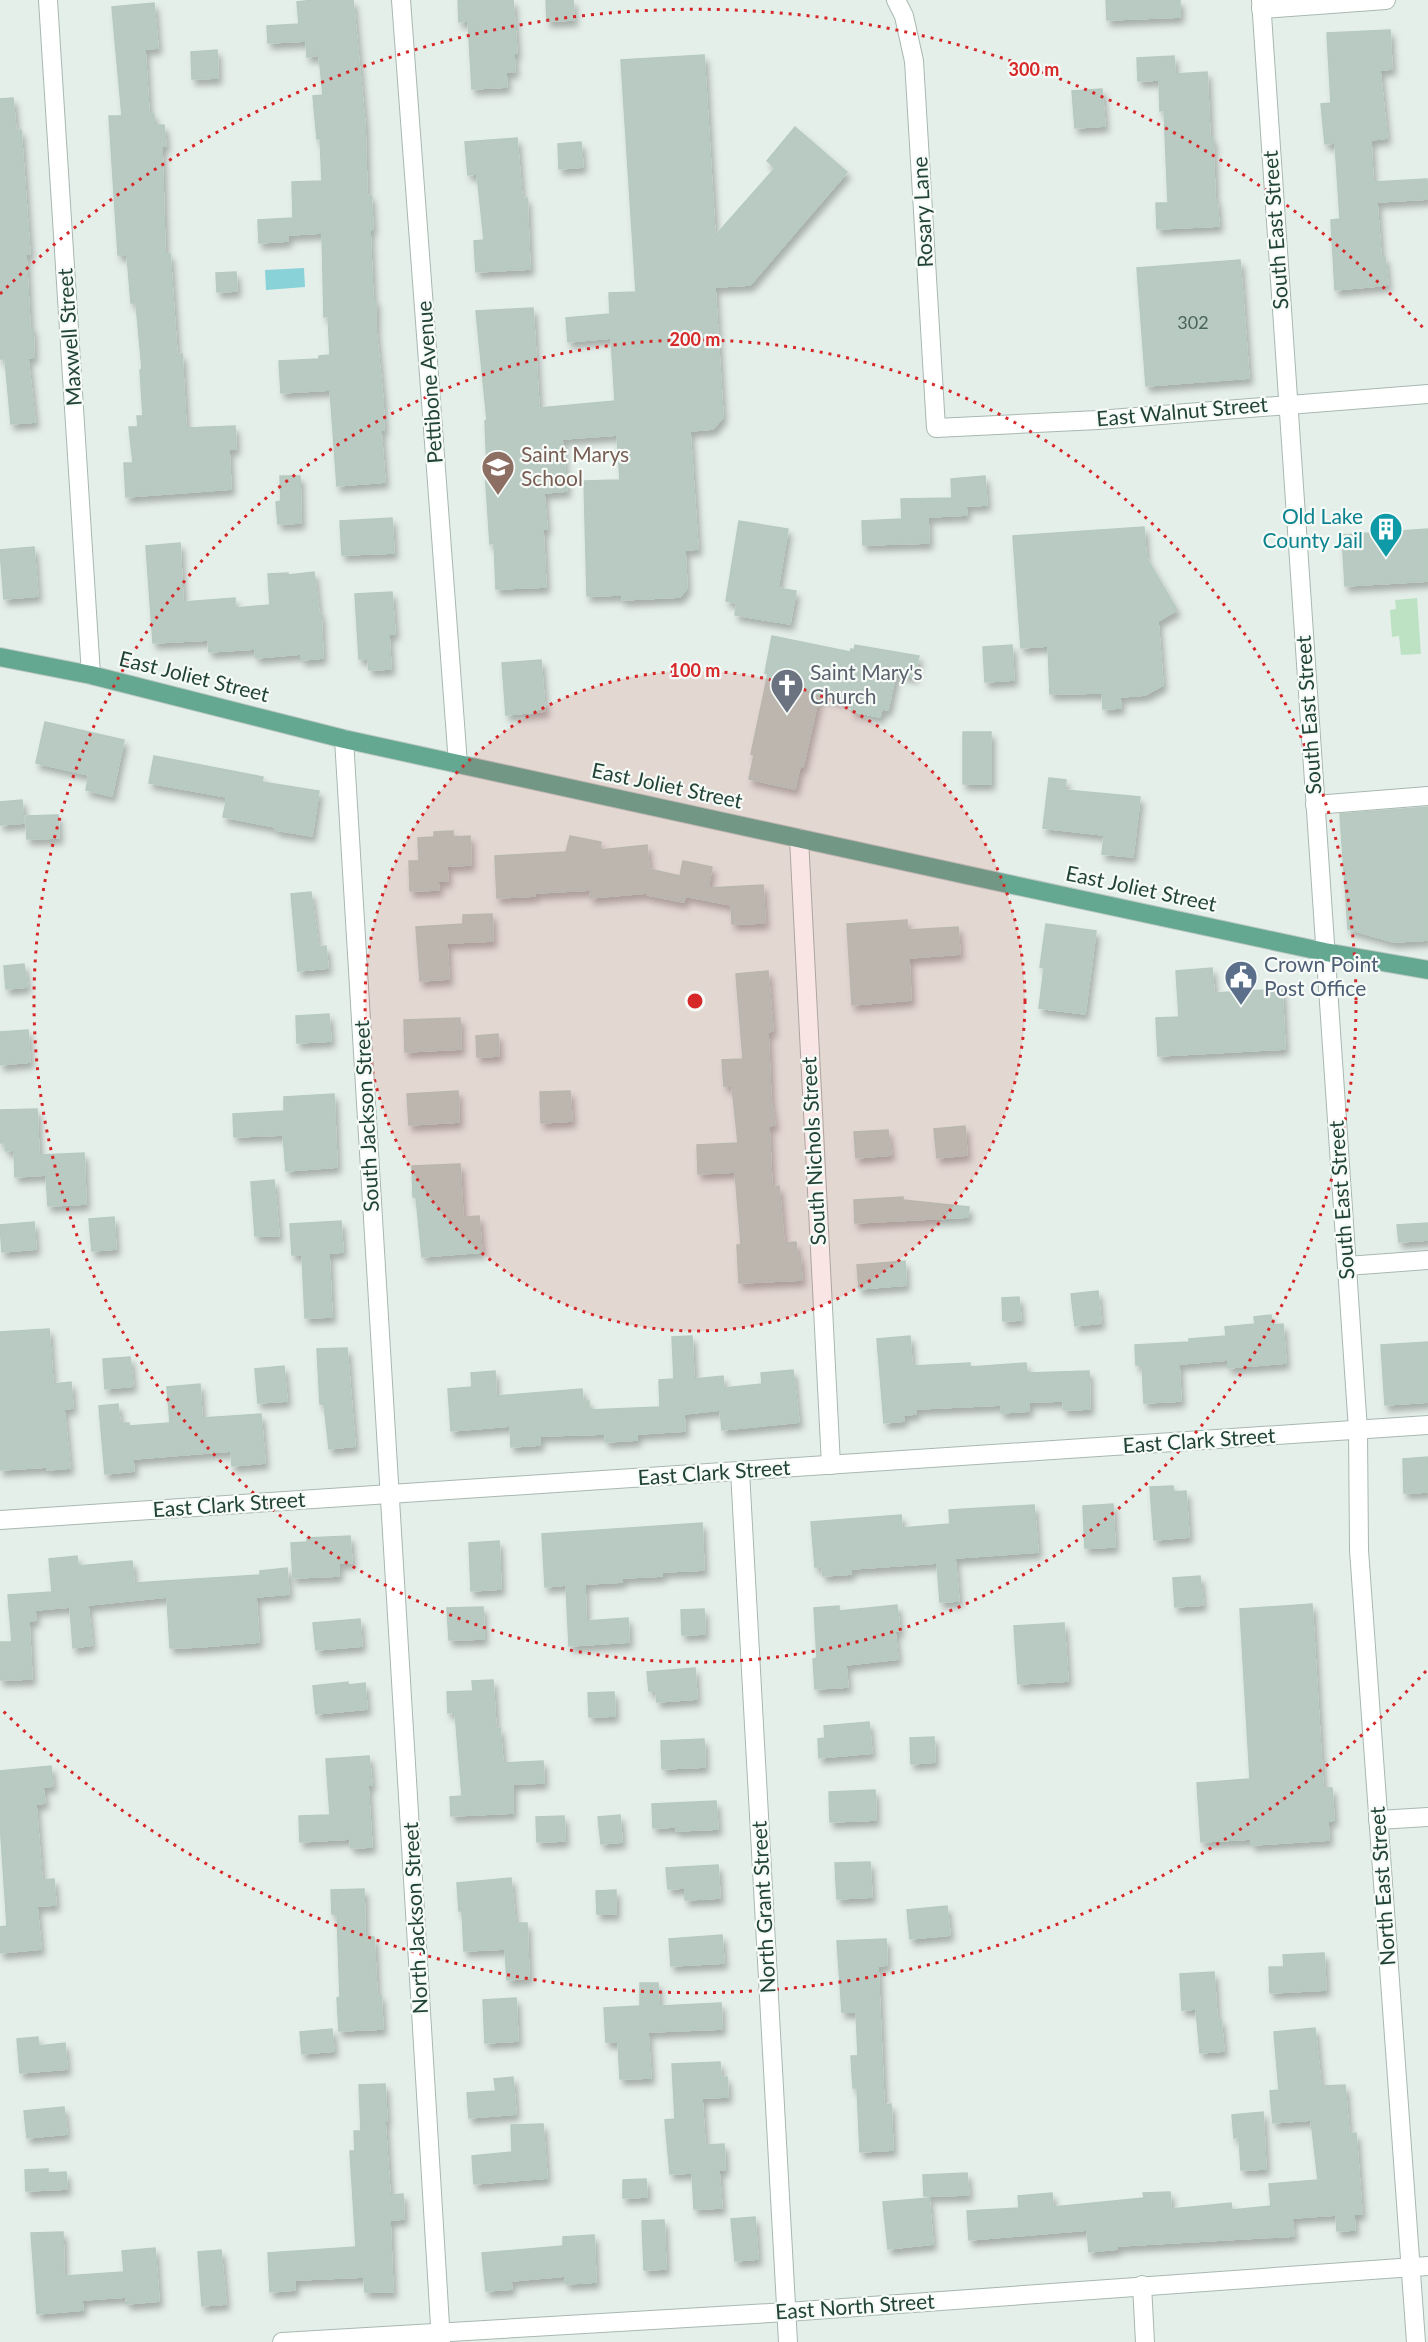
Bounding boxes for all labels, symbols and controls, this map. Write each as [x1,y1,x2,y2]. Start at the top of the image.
text: 300 m [1009,58,1059,80]
street label: South East Street [1256,149,1293,310]
street label: Rosary Lane [906,156,937,268]
street label: Maxwell Street [51,267,86,407]
street label: Pettibone Avenue [410,300,447,464]
house number: 302 [1177,311,1209,333]
text: 200 m [670,328,720,350]
street label: East Walnut Street [1095,391,1269,430]
place label: Saint Marys School [521,441,629,490]
school or university icon: Saint Marys School [480,449,516,496]
place label: Old Lake County Jail [1263,503,1363,552]
building icon: Old Lake County Jail [1368,511,1404,558]
street label: South East Street [1289,634,1326,795]
street label: East Joliet Street [117,645,272,706]
text: 100 m [670,659,720,681]
place label: Saint Mary's Church [810,659,923,708]
church icon: Saint Mary's Church [769,667,805,714]
street label: East Joliet Street [590,756,745,813]
street label: East Joliet Street [1064,859,1219,916]
place label: Crown Point Post Office [1264,951,1379,1000]
public building icon: Crown Point Post Office [1223,959,1259,1006]
centre of rings [685,991,705,1011]
street label: South Jackson Street [348,1019,383,1213]
street label: South Nichols Street [795,1056,830,1246]
street label: South East Street [1322,1119,1359,1280]
street label: East Clark Street [1122,1422,1276,1457]
street label: East Clark Street [637,1454,791,1489]
street label: East Clark Street [152,1486,306,1521]
street label: North East Street [1363,1805,1400,1967]
street label: North Grant Street [745,1820,780,1994]
street label: North Jackson Street [397,1821,432,2015]
street label: East North Street [774,2287,936,2324]

